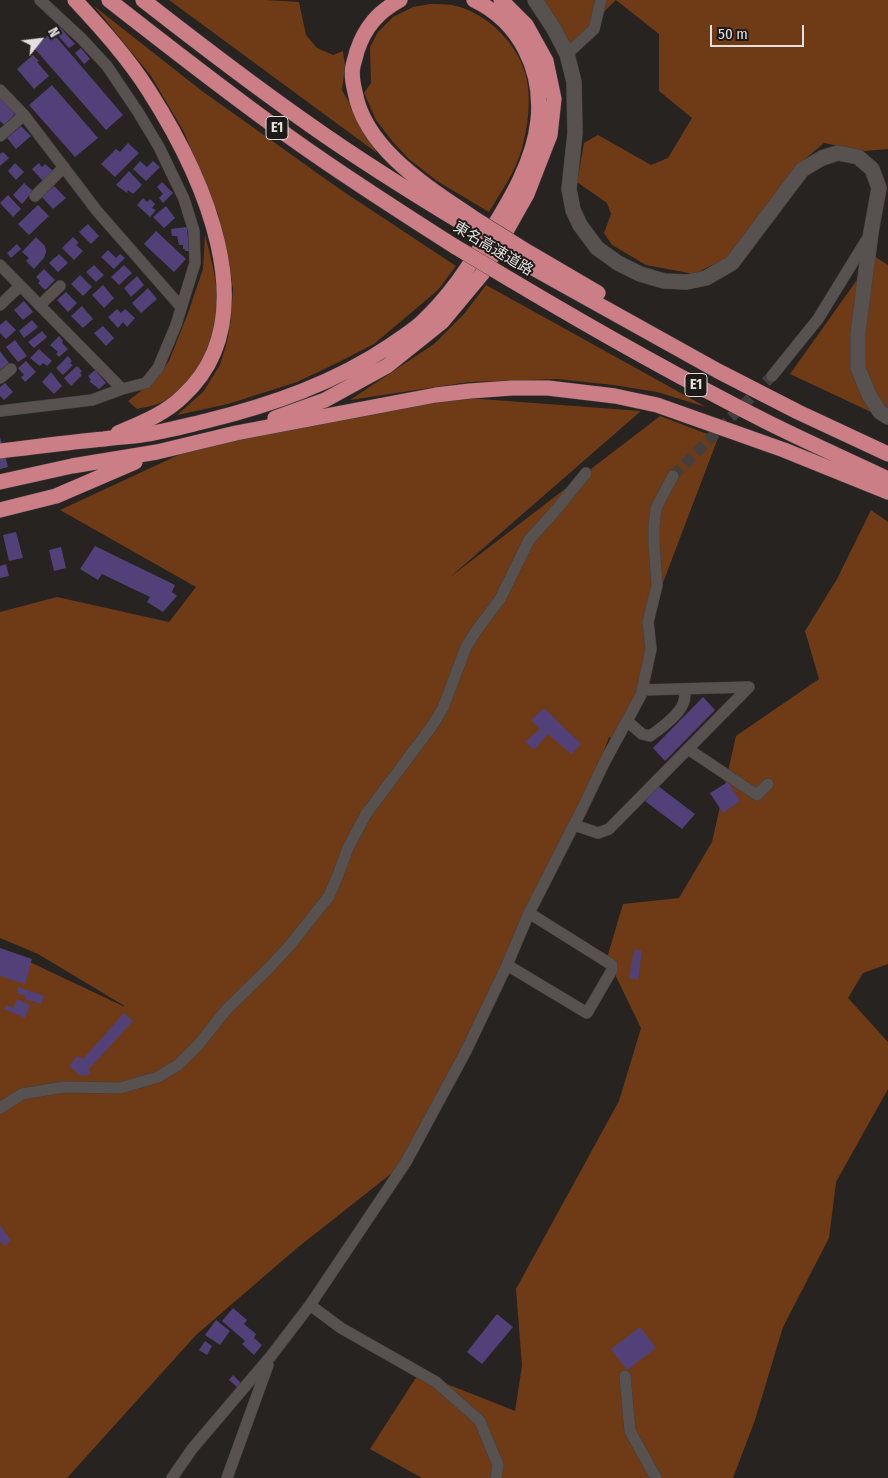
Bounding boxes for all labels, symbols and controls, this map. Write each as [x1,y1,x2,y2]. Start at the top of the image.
north arrow [15,15,65,65]
scale bar [713,15,807,47]
text: N [44,25,63,40]
text: 50 m [718,25,748,43]
road number: E1 [266,116,288,140]
street label: 東名高速道路 [450,218,536,280]
road number: E1 [685,374,707,396]

